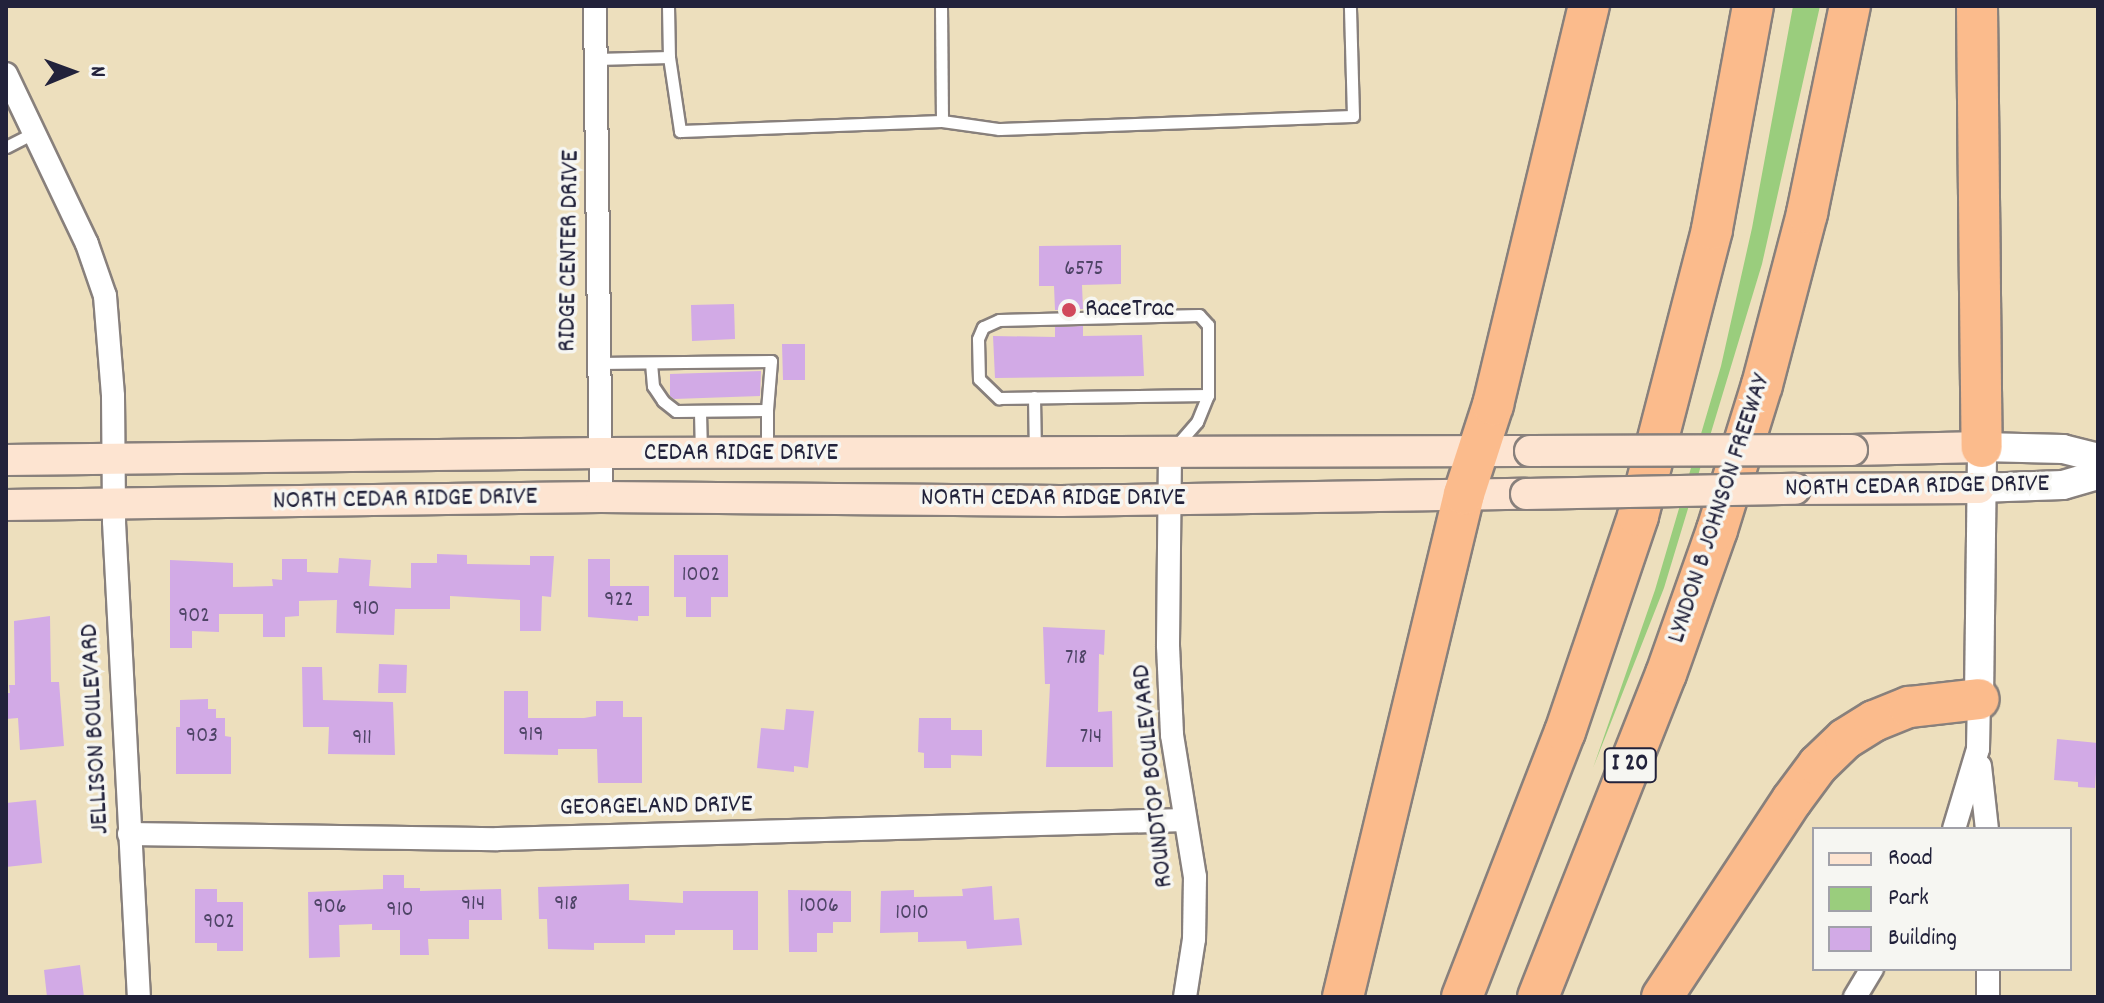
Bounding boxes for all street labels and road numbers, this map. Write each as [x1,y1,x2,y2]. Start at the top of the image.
street label: RIDGE CENTER DRIVE [553,150,587,352]
street label: LYNDON B JOHNSON FREEWAY [1662,371,1778,647]
street label: CEDAR RIDGE DRIVE [644,438,838,470]
street label: NORTH CEDAR RIDGE DRIVE [1785,469,2049,505]
street label: NORTH CEDAR RIDGE DRIVE [273,482,537,518]
street label: NORTH CEDAR RIDGE DRIVE [921,483,1185,515]
street label: JELLISON BOULEVARD [75,623,117,835]
street label: ROUNDTOP BOULEVARD [1127,663,1181,889]
road number: I 20 [1602,745,1658,785]
street label: GEORGELAND DRIVE [559,790,753,824]

